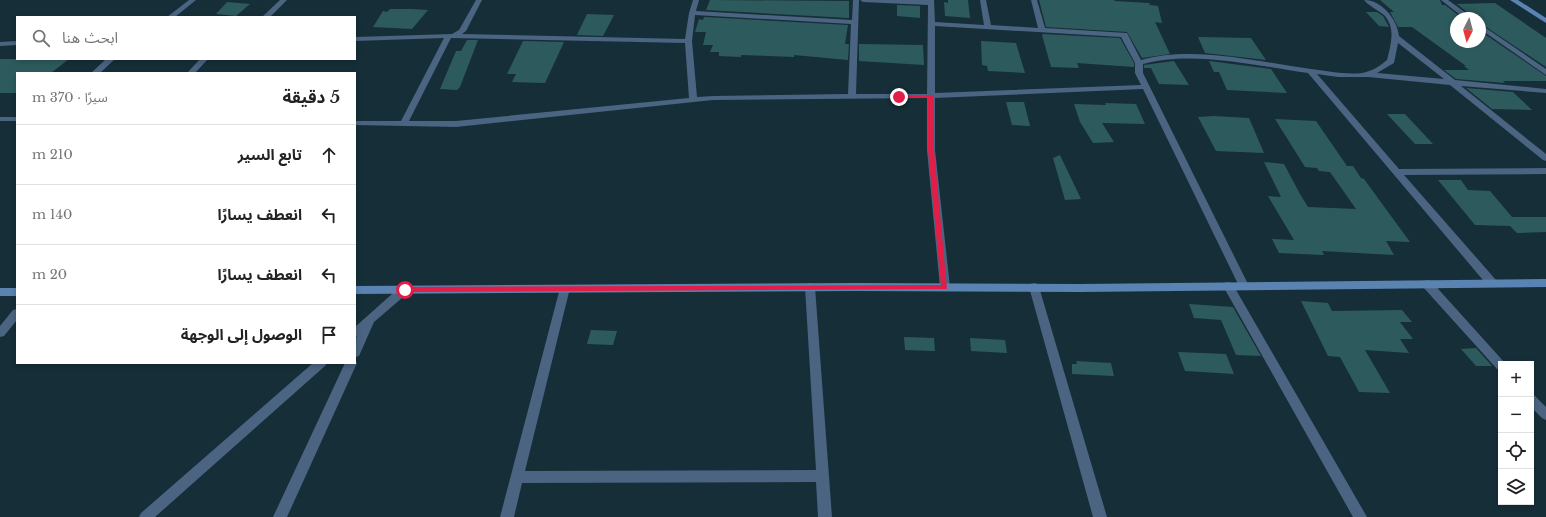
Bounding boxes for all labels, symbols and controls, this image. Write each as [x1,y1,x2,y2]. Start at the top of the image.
north arrow [1450,12,1486,48]
search box [16,16,356,60]
icon: search [30,27,52,49]
text: ابحث هنا [62,28,118,47]
text: 5 دقيقة [283,87,340,108]
route end [890,88,908,106]
text: سيرًا · 370 m [32,89,108,106]
icon: ahead [318,144,340,166]
text: تابع السير [238,145,302,164]
text: 210 m [32,146,73,163]
icon: left [318,204,340,226]
text: انعطف يسارًا [217,205,302,224]
text: 140 m [32,206,72,223]
icon: left [318,264,340,286]
text: انعطف يسارًا [217,265,302,284]
text: 20 m [32,266,67,283]
route start [396,281,414,299]
icon: arrive [318,324,340,346]
text: الوصول إلى الوجهة [181,325,302,344]
map controls [1498,361,1534,505]
button: + [1498,361,1534,397]
button: − [1498,397,1534,433]
button: locate [1498,433,1534,469]
button: layers [1498,469,1534,505]

